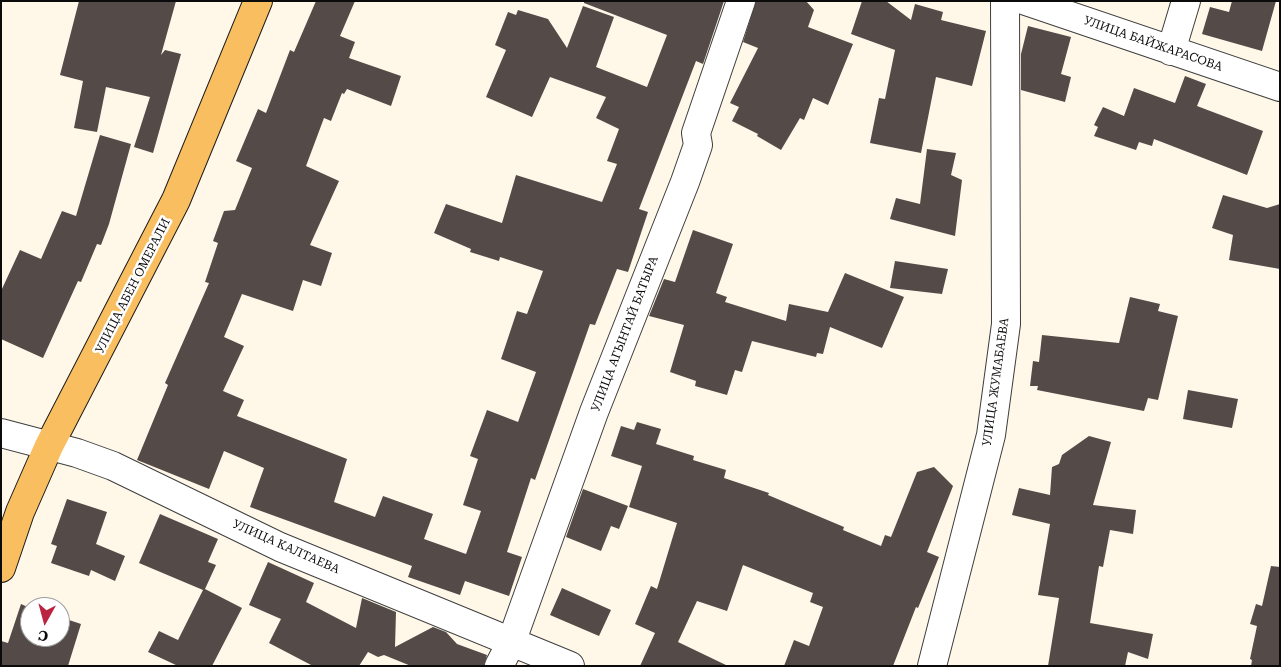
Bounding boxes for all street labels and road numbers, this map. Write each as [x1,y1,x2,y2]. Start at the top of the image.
street label: УЛИЦА БАЙЖАРАСОВА [1082,13,1224,75]
street label: УЛИЦА АБЕН ОМЕРАЛИ [93,216,173,356]
street label: УЛИЦА АГЫНТАЙ БАТЫРА [589,254,661,414]
street label: УЛИЦА ЖУМАБАЕВА [980,317,1012,447]
street label: УЛИЦА КАЛТАЕВА [230,517,342,577]

